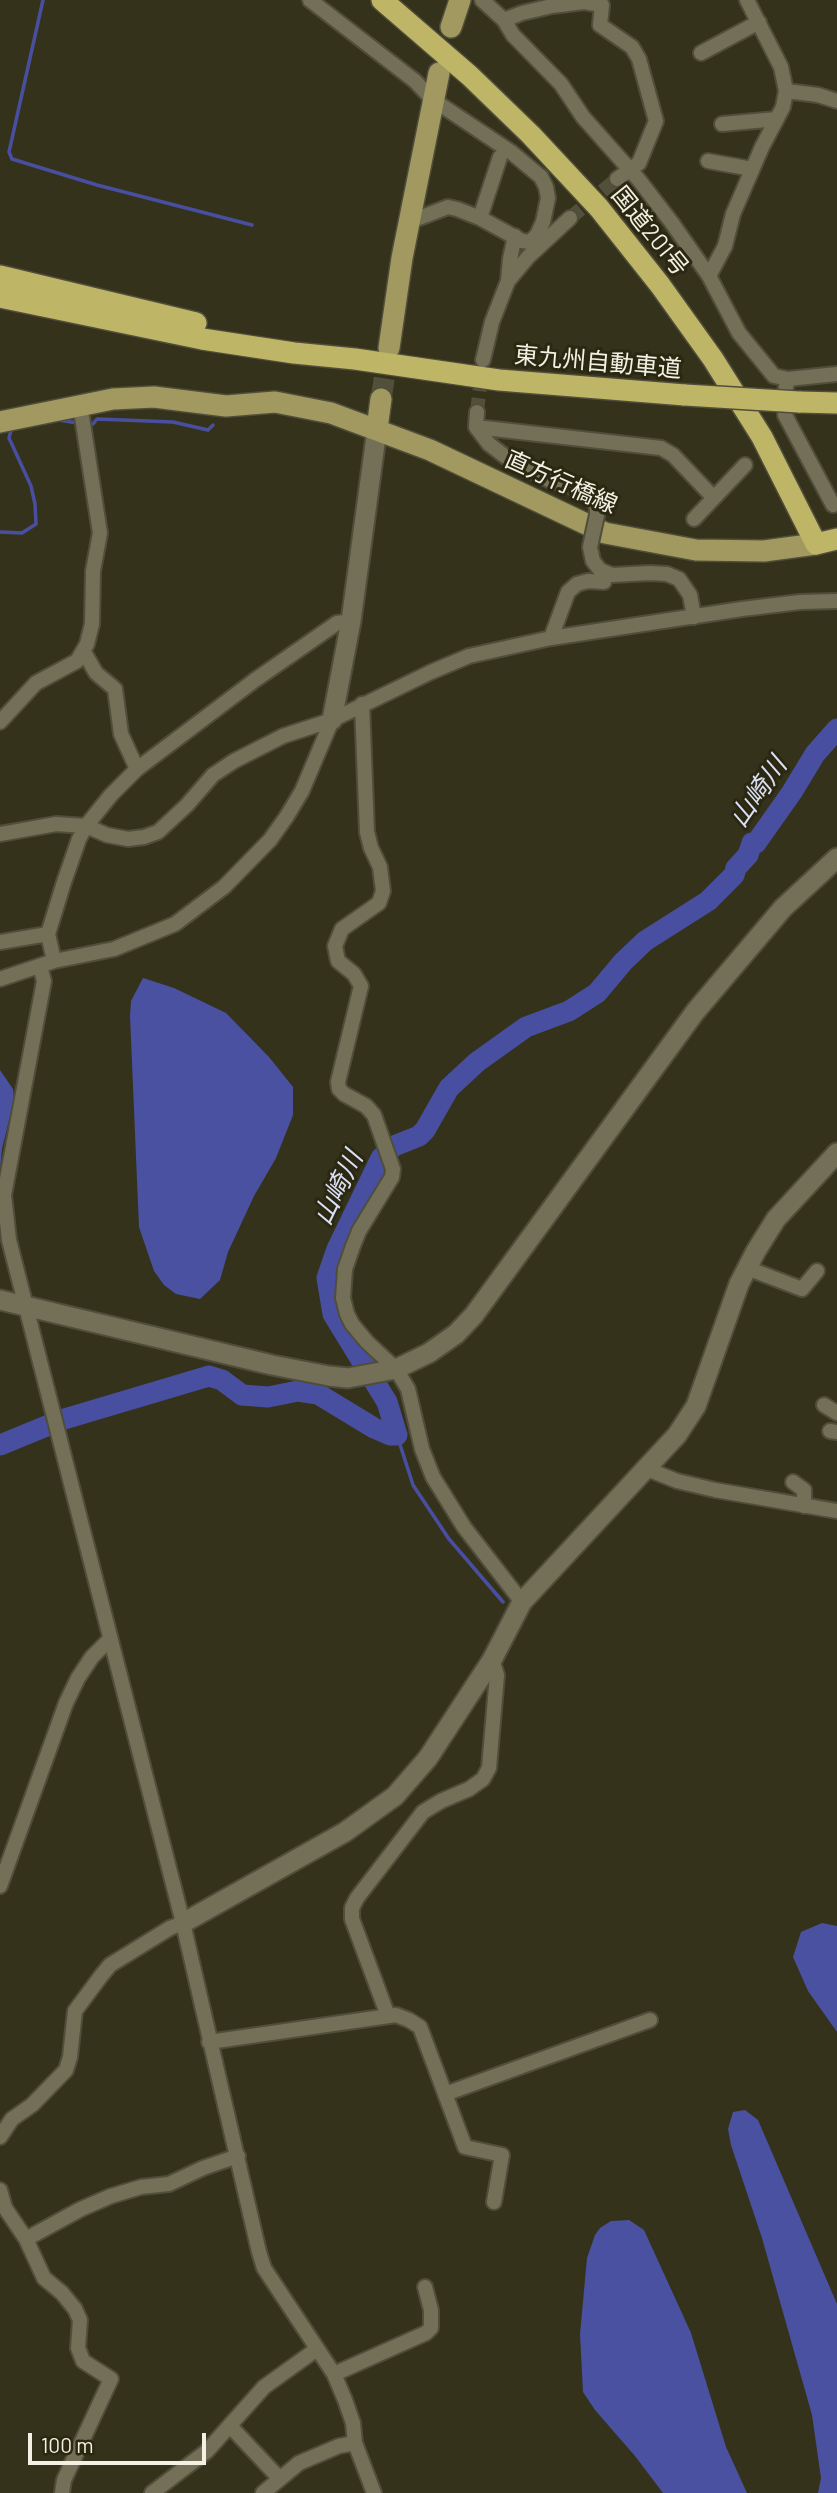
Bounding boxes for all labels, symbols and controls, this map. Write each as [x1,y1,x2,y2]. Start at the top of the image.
street label: 国道201号 [605,181,695,281]
street label: 東九州自動車道 [513,340,683,384]
street label: 直方行橋線 [500,444,622,520]
water label: 山崎川 [723,751,793,833]
water label: 山崎川 [307,1146,369,1230]
scale bar [32,2420,210,2464]
text: 100 m [41,2432,94,2457]

